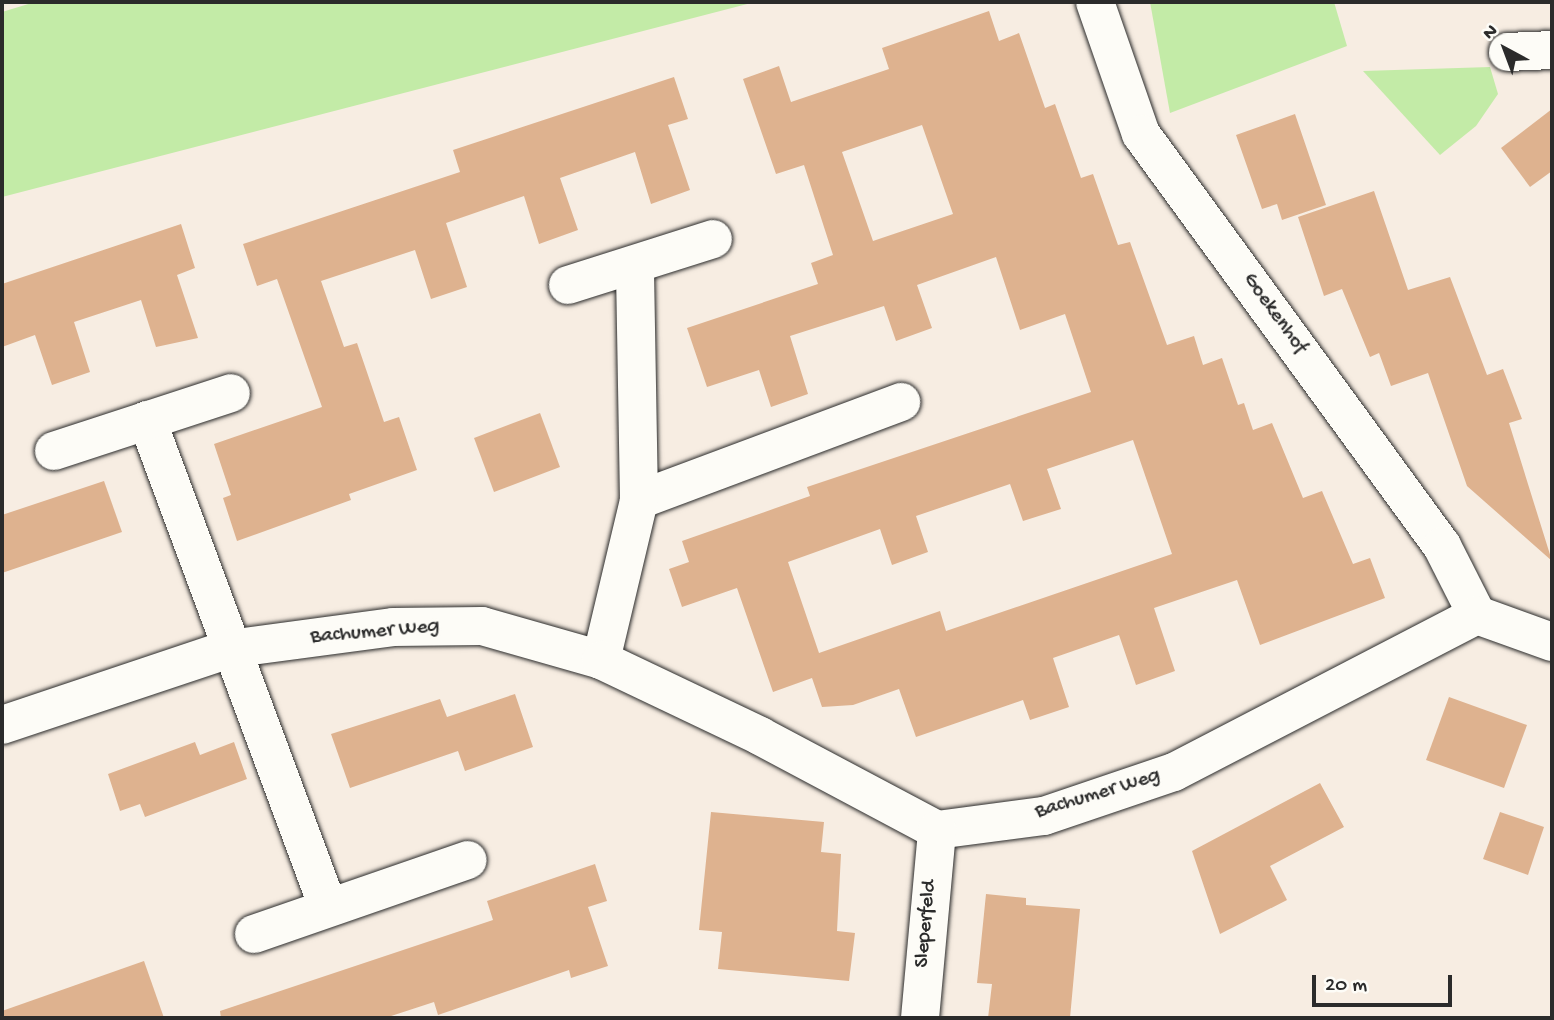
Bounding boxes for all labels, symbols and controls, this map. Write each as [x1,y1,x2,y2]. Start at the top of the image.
north arrow [1470,14,1540,84]
text: N [1479,20,1503,46]
street label: Goekenhof [1236,269,1312,359]
street label: Bachumer Weg [309,615,441,651]
street label: Bachumer Weg [1032,764,1164,826]
street label: Sleperfeld [911,879,943,969]
scale bar [1316,960,1456,1004]
text: 20 m [1325,974,1367,999]

